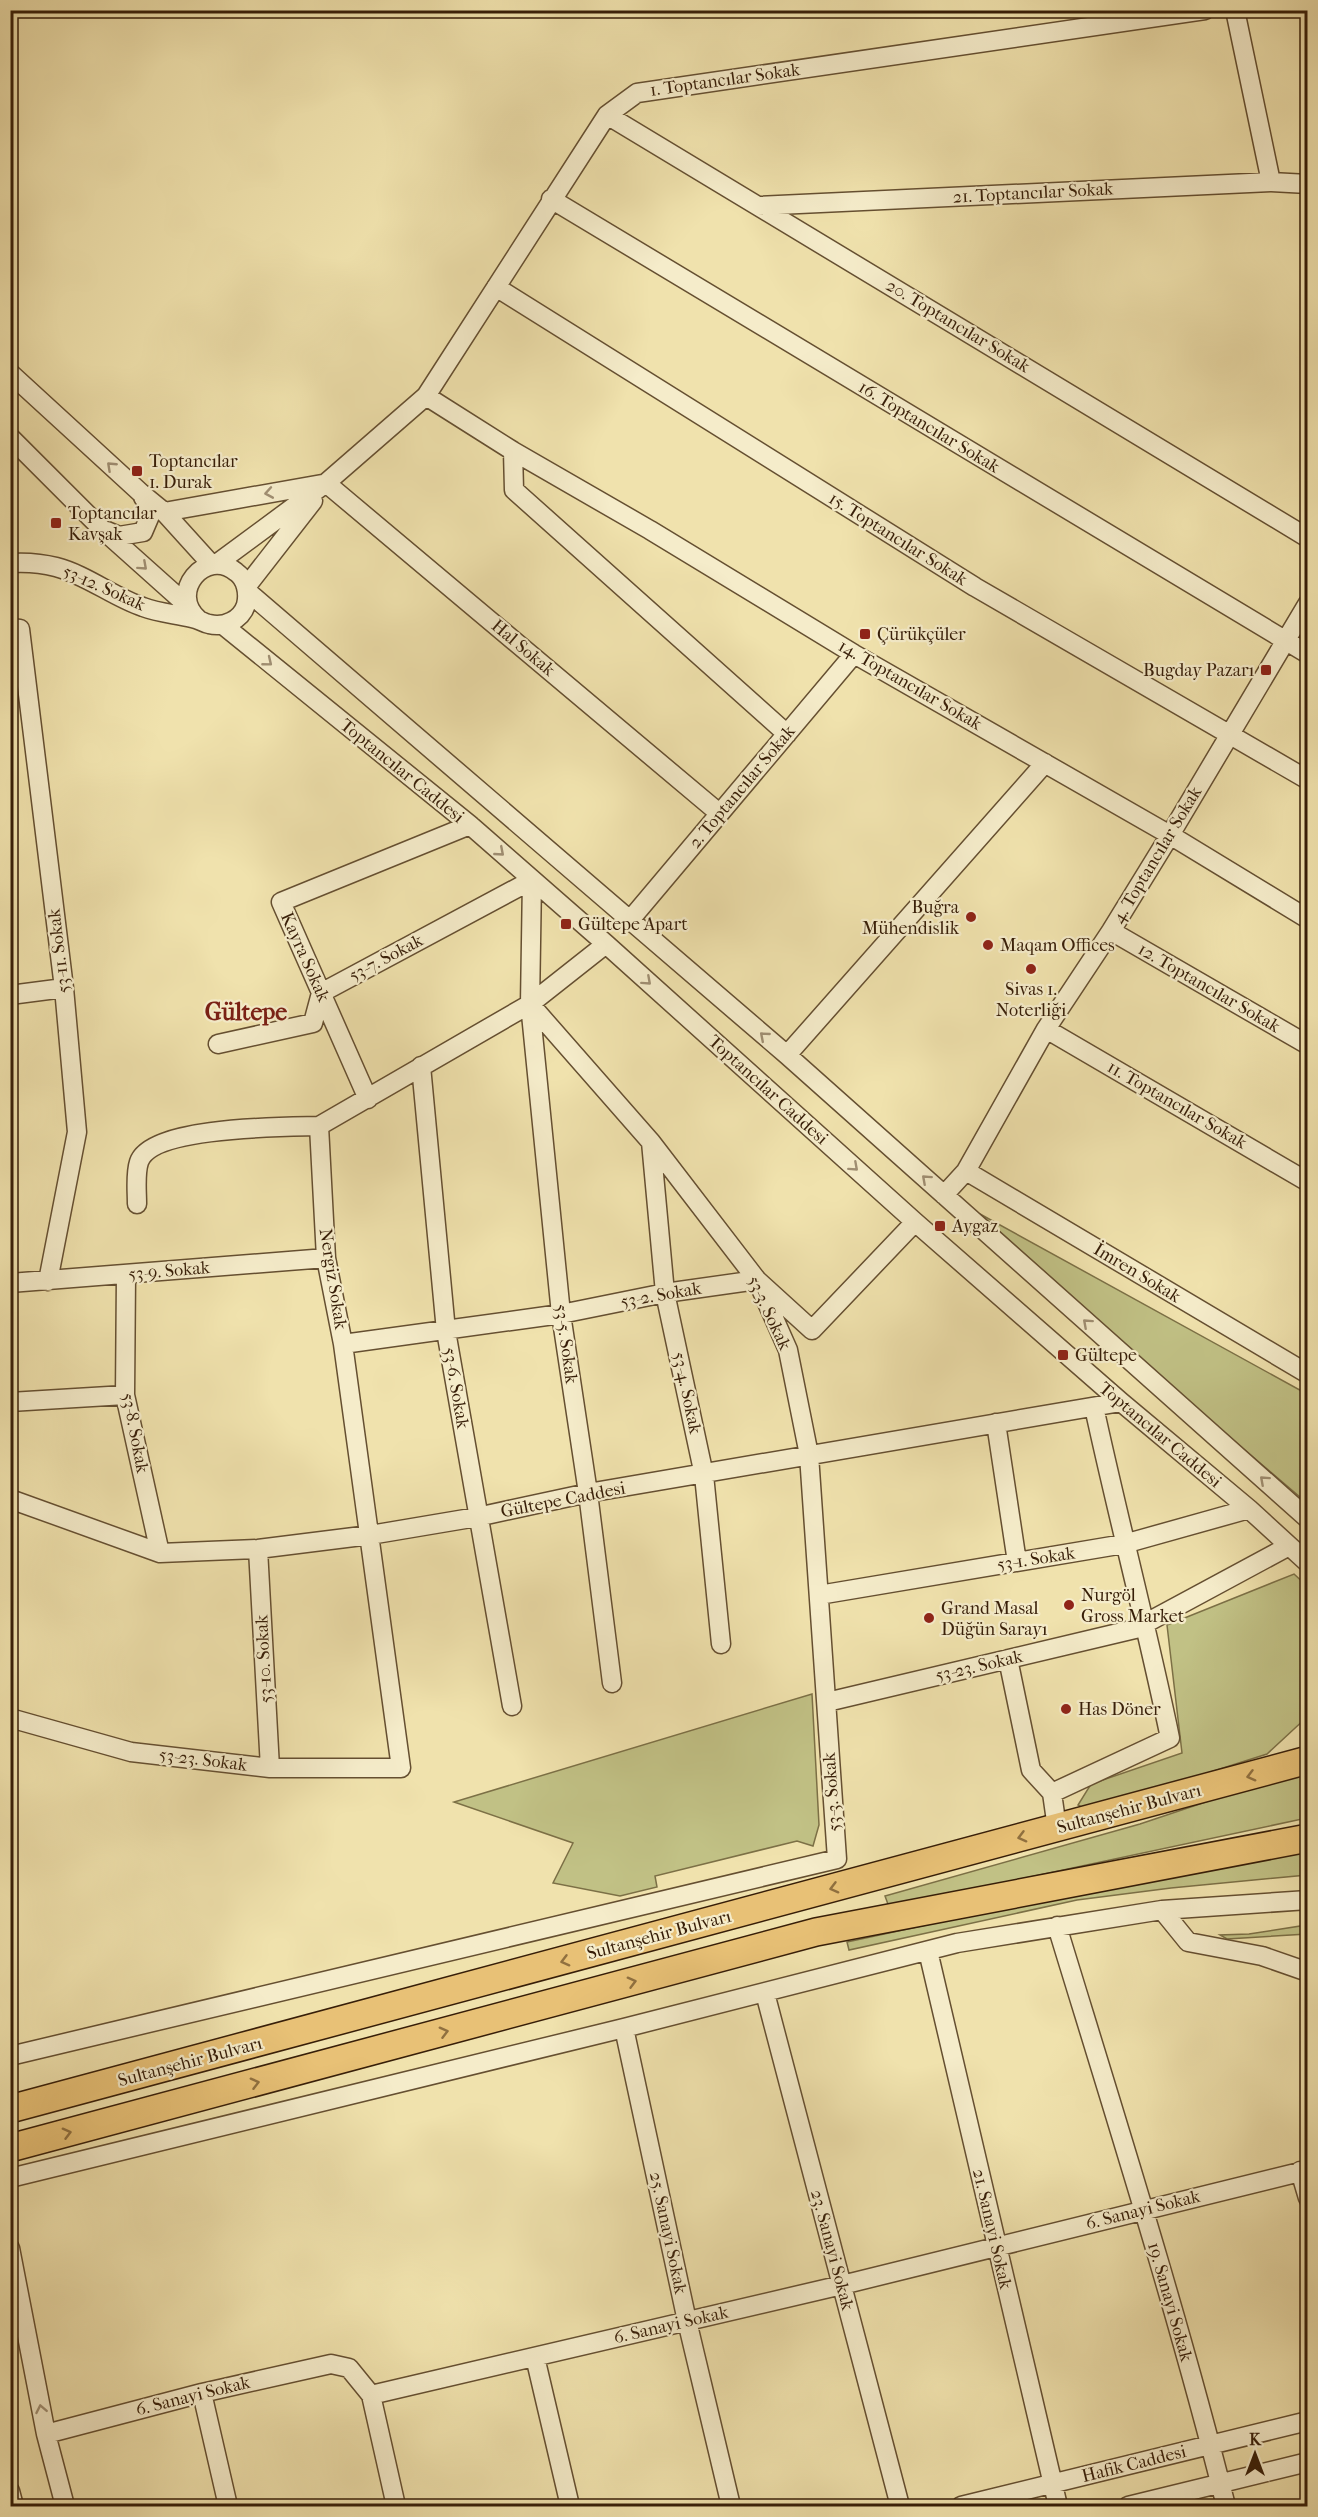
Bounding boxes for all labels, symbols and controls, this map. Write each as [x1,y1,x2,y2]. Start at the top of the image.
street label: 1. Toptancılar Sokak [649,59,802,101]
street label: 21. Toptancılar Sokak [952,178,1114,208]
street label: 20. Toptancılar Sokak [882,275,1034,378]
street label: 16. Toptancılar Sokak [855,377,1004,478]
place label: Toptancılar 1. Durak [149,451,238,493]
one-way arrow [107,462,118,473]
marker: Toptancılar 1. Durak [130,464,144,478]
one-way arrow [264,486,274,499]
street label: 15. Toptancılar Sokak [825,488,972,590]
place label: Toptancılar Kavşak [68,503,157,545]
marker: Toptancılar Kavşak [49,516,63,530]
one-way arrow [136,559,147,570]
street label: 53-12. Sokak [60,561,149,616]
street label: Hal Sokak [487,615,560,681]
place label: Çürükçüler [877,624,966,646]
marker: Çürükçüler [858,627,872,641]
street label: 14. Toptancılar Sokak [834,635,986,735]
one-way arrow [261,654,272,665]
place label: Bugday Pazarı [1143,660,1255,681]
marker: Bugday Pazarı [1259,663,1273,677]
street label: Toptancılar Caddesi [336,715,469,828]
street label: 2. Toptancılar Sokak [684,721,800,853]
street label: 4. Toptancılar Sokak [1108,782,1207,927]
one-way arrow [493,845,504,856]
place label: Buğra Mühendislik [862,897,960,939]
street label: 53-11. Sokak [43,907,75,995]
street label: Kayra Sokak [276,909,334,1006]
marker: Buğra Mühendislik [964,910,978,924]
place label: Gültepe Apart [578,914,688,935]
marker: Gültepe Apart [559,917,573,931]
street label: 53-7. Sokak [345,929,427,986]
place label: Maqam Offices [1000,935,1115,956]
marker: Maqam Offices [981,938,995,952]
street label: 12. Toptancılar Sokak [1134,939,1284,1038]
marker: Sivas 1. Noterliği [1024,962,1038,976]
one-way arrow [640,974,650,985]
place label: Sivas 1. Noterliği [996,979,1067,1021]
district label: Gültepe [205,998,287,1026]
street label: Toptancılar Caddesi [704,1031,833,1150]
one-way arrow [760,1032,771,1043]
street label: 11. Toptancılar Sokak [1103,1056,1251,1154]
one-way arrow [847,1160,858,1171]
one-way arrow [922,1175,933,1186]
place label: Aygaz [951,1216,998,1237]
marker: Aygaz [933,1219,947,1233]
street label: Nergiz Sokak [315,1227,351,1332]
street label: İmren Sokak [1090,1238,1185,1308]
street label: 53-9. Sokak [127,1257,211,1285]
street label: 53-3. Sokak [743,1272,796,1354]
street label: 53-2. Sokak [619,1277,704,1312]
street label: 53-5. Sokak [550,1303,582,1386]
one-way arrow [1083,1319,1094,1330]
place label: Gültepe [1075,1345,1137,1366]
street label: 53-6. Sokak [439,1346,474,1431]
marker: Gültepe [1056,1348,1070,1362]
street label: 53-4. Sokak [668,1350,706,1437]
street label: Toptancılar Caddesi [1094,1378,1226,1493]
street label: 53-8. Sokak [117,1391,153,1476]
street label: Gültepe Caddesi [499,1477,628,1522]
one-way arrow [1260,1477,1271,1488]
street label: 53-1. Sokak [995,1542,1077,1576]
place label: Nurgöl Gross Market [1081,1585,1185,1627]
place label: Grand Masal Düğün Sarayı [941,1598,1048,1640]
marker: Nurgöl Gross Market [1062,1598,1076,1612]
marker: Grand Masal Düğün Sarayı [922,1611,936,1625]
street label: 53-10. Sokak [251,1614,277,1704]
street label: 53-23. Sokak [933,1646,1025,1686]
place label: Has Döner [1078,1699,1161,1720]
marker: Has Döner [1059,1702,1073,1716]
street label: 53-23. Sokak [158,1744,249,1776]
street label: 53-3. Sokak [819,1751,845,1832]
one-way arrow [1246,1768,1256,1781]
street label: Sultanşehir Bulvarı [1054,1779,1204,1838]
one-way arrow [1018,1830,1028,1843]
one-way arrow [829,1881,840,1893]
street label: Sultanşehir Bulvarı [584,1905,734,1964]
one-way arrow [560,1953,570,1966]
one-way arrow [627,1976,637,1989]
one-way arrow [438,2027,449,2039]
street label: Sultanşehir Bulvarı [115,2032,265,2091]
one-way arrow [250,2077,260,2090]
one-way arrow [61,2128,72,2140]
street label: 21. Sanayi Sokak [968,2167,1016,2292]
street label: 25. Sanayi Sokak [645,2170,691,2297]
street label: 6. Sanayi Sokak [1084,2185,1203,2234]
street label: 23. Sanayi Sokak [806,2187,858,2313]
street label: 19. Sanayi Sokak [1143,2240,1197,2365]
street label: 6. Sanayi Sokak [612,2301,731,2348]
street label: 6. Sanayi Sokak [134,2371,253,2420]
one-way arrow [35,2404,48,2414]
north arrow [1225,2424,1285,2484]
text: K [1249,2430,1262,2449]
street label: Hafik Caddesi [1080,2441,1189,2487]

